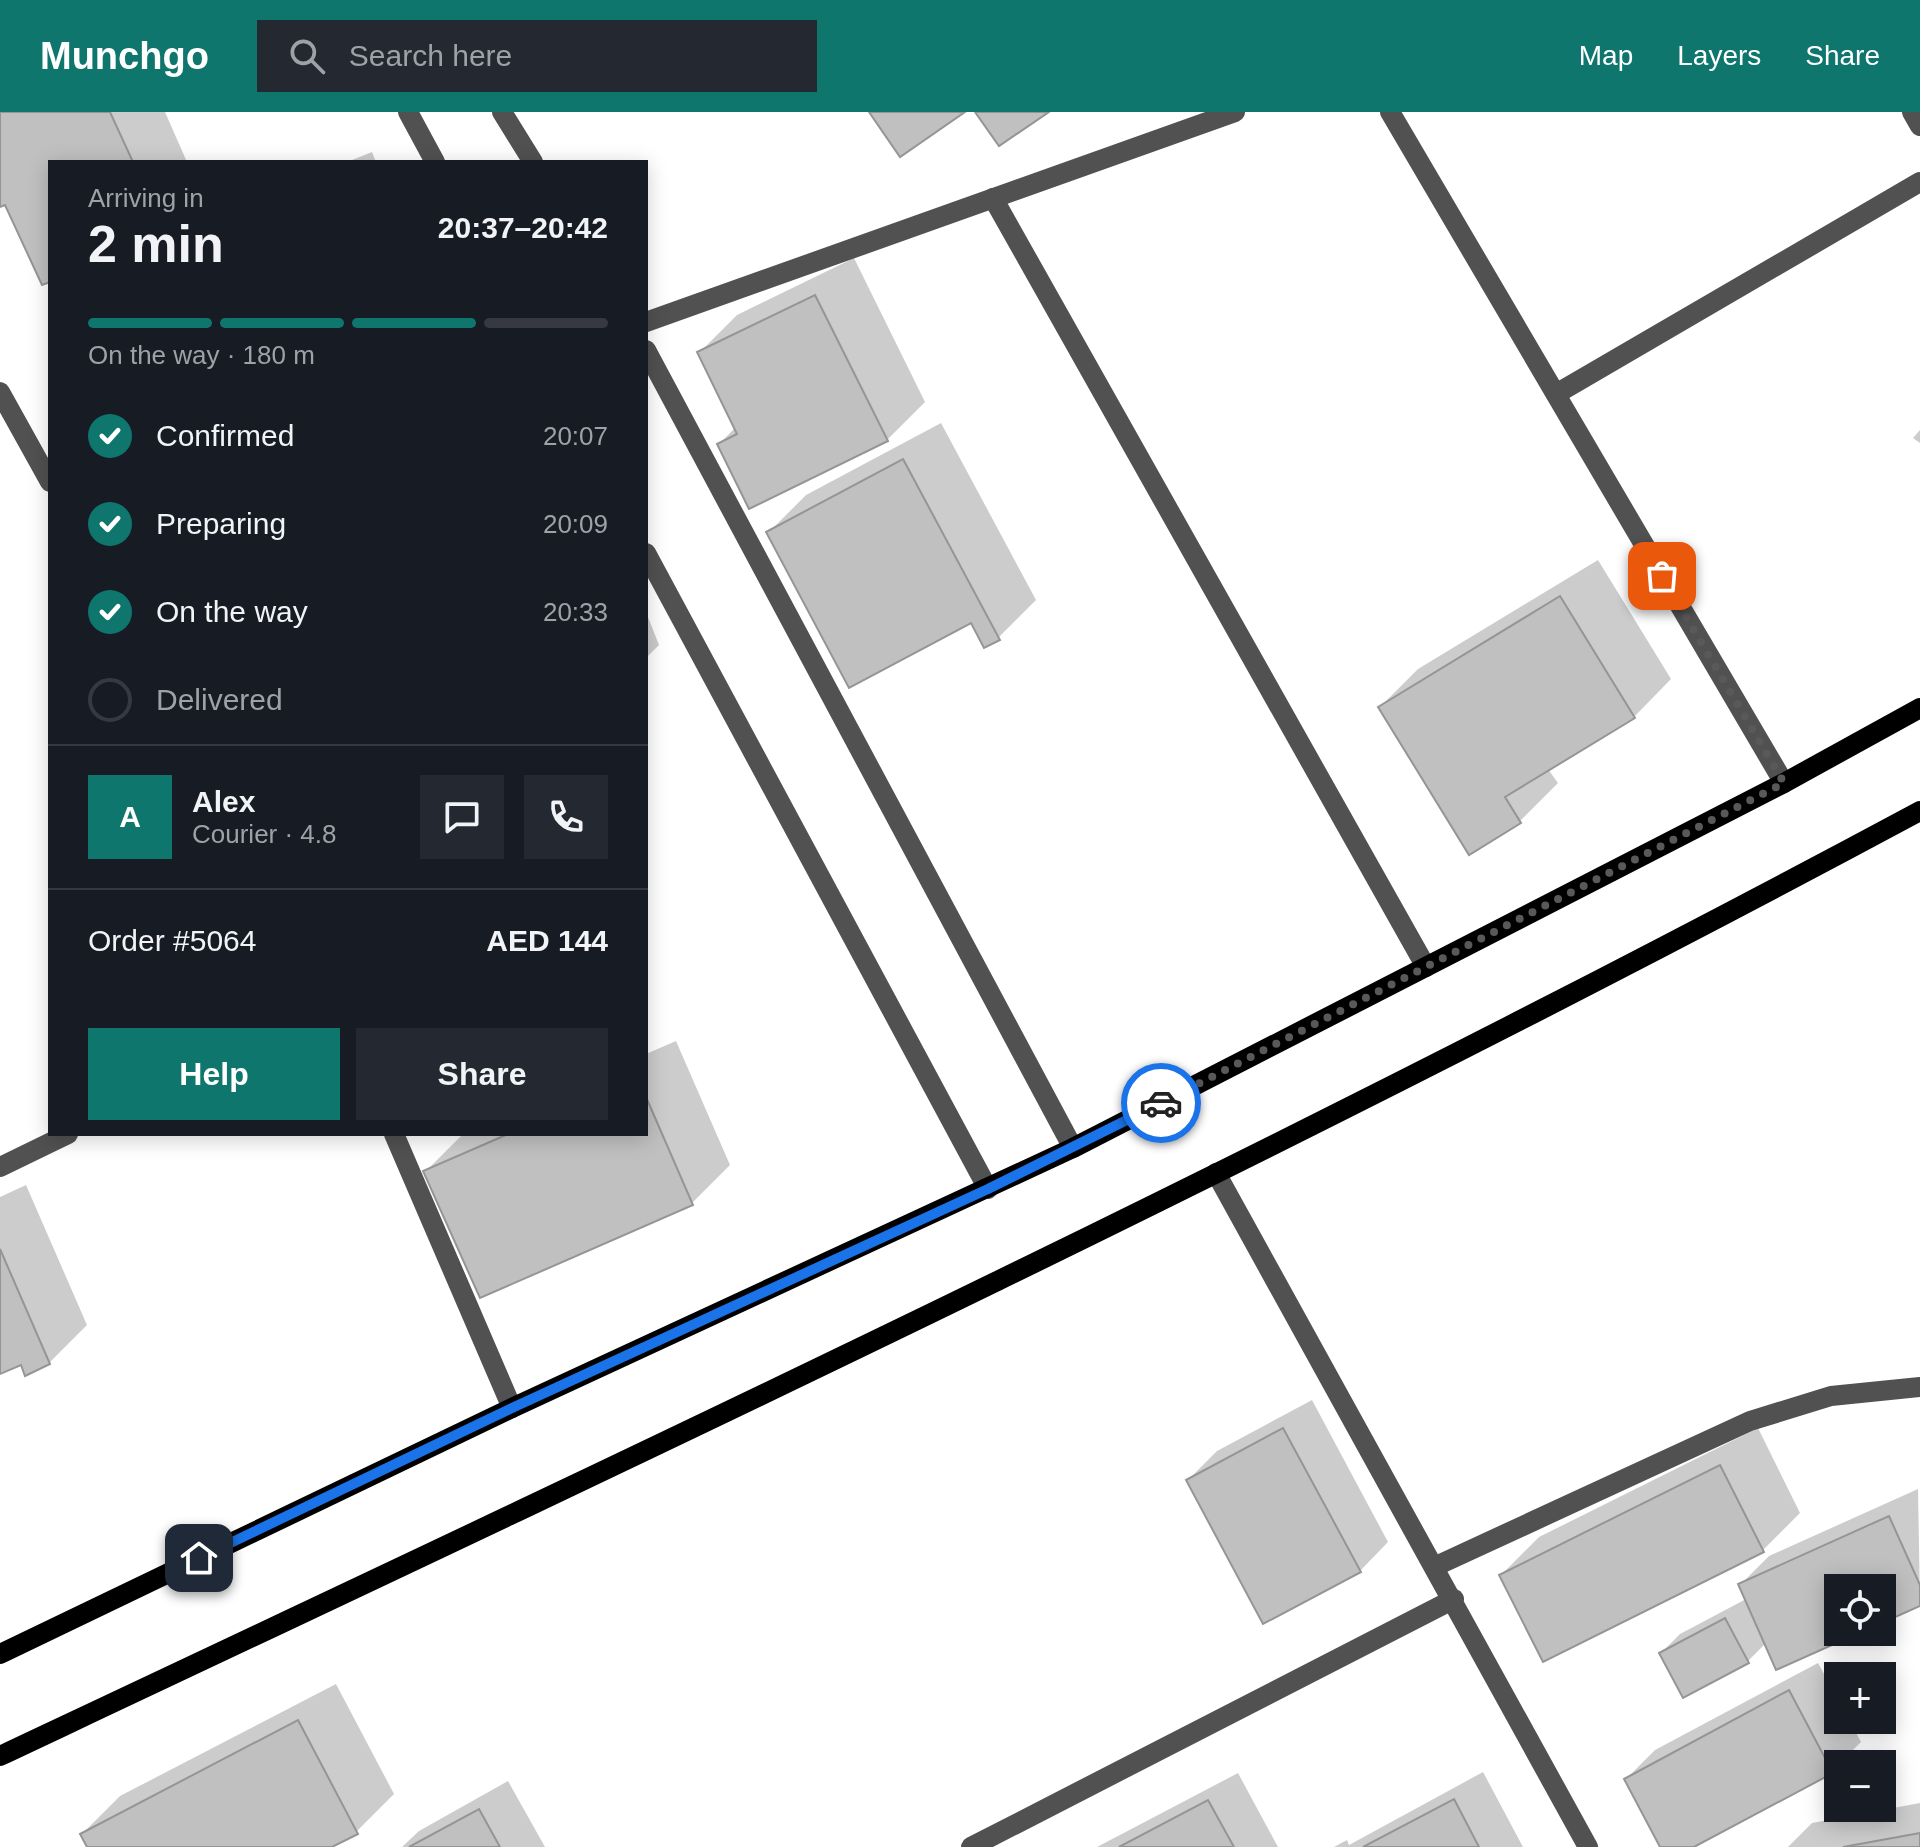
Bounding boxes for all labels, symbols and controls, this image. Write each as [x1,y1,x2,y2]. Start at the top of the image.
search box [257,20,817,92]
icon: search [285,34,329,78]
text: Munchgo [40,35,209,77]
text: Search here [349,39,512,72]
text: Map [1579,40,1633,71]
text: Layers [1677,40,1761,71]
text: Share [1805,40,1880,71]
text: Arriving in [88,183,204,213]
text: 20:37–20:42 [438,211,608,244]
text: 2 min [88,215,224,273]
text: On the way · 180 m [88,340,315,370]
icon: check [88,414,132,458]
text: Confirmed [156,419,294,452]
text: 20:07 [543,421,608,451]
icon: check [88,502,132,546]
text: Preparing [156,507,286,540]
text: 20:09 [543,509,608,539]
pin [1628,542,1696,610]
icon: bag [1640,554,1684,598]
icon: check [88,590,132,634]
text: On the way [156,595,308,628]
text: 20:33 [543,597,608,627]
text: Delivered [156,683,283,716]
button: chat [420,775,504,859]
button: phone [524,775,608,859]
text: Alex [192,785,255,818]
text: A [119,800,141,833]
text: Courier · 4.8 [192,819,337,849]
text: Order #5064 [88,924,256,957]
text: AED 144 [486,924,608,957]
button: Help [88,1028,340,1120]
button: Share [356,1028,608,1120]
courier [1121,1063,1201,1143]
icon: car [1139,1081,1183,1125]
pin [165,1524,233,1592]
icon: home [177,1536,221,1580]
map controls [1824,1574,1896,1822]
button: locate [1824,1574,1896,1646]
button: + [1824,1662,1896,1734]
button: − [1824,1750,1896,1822]

